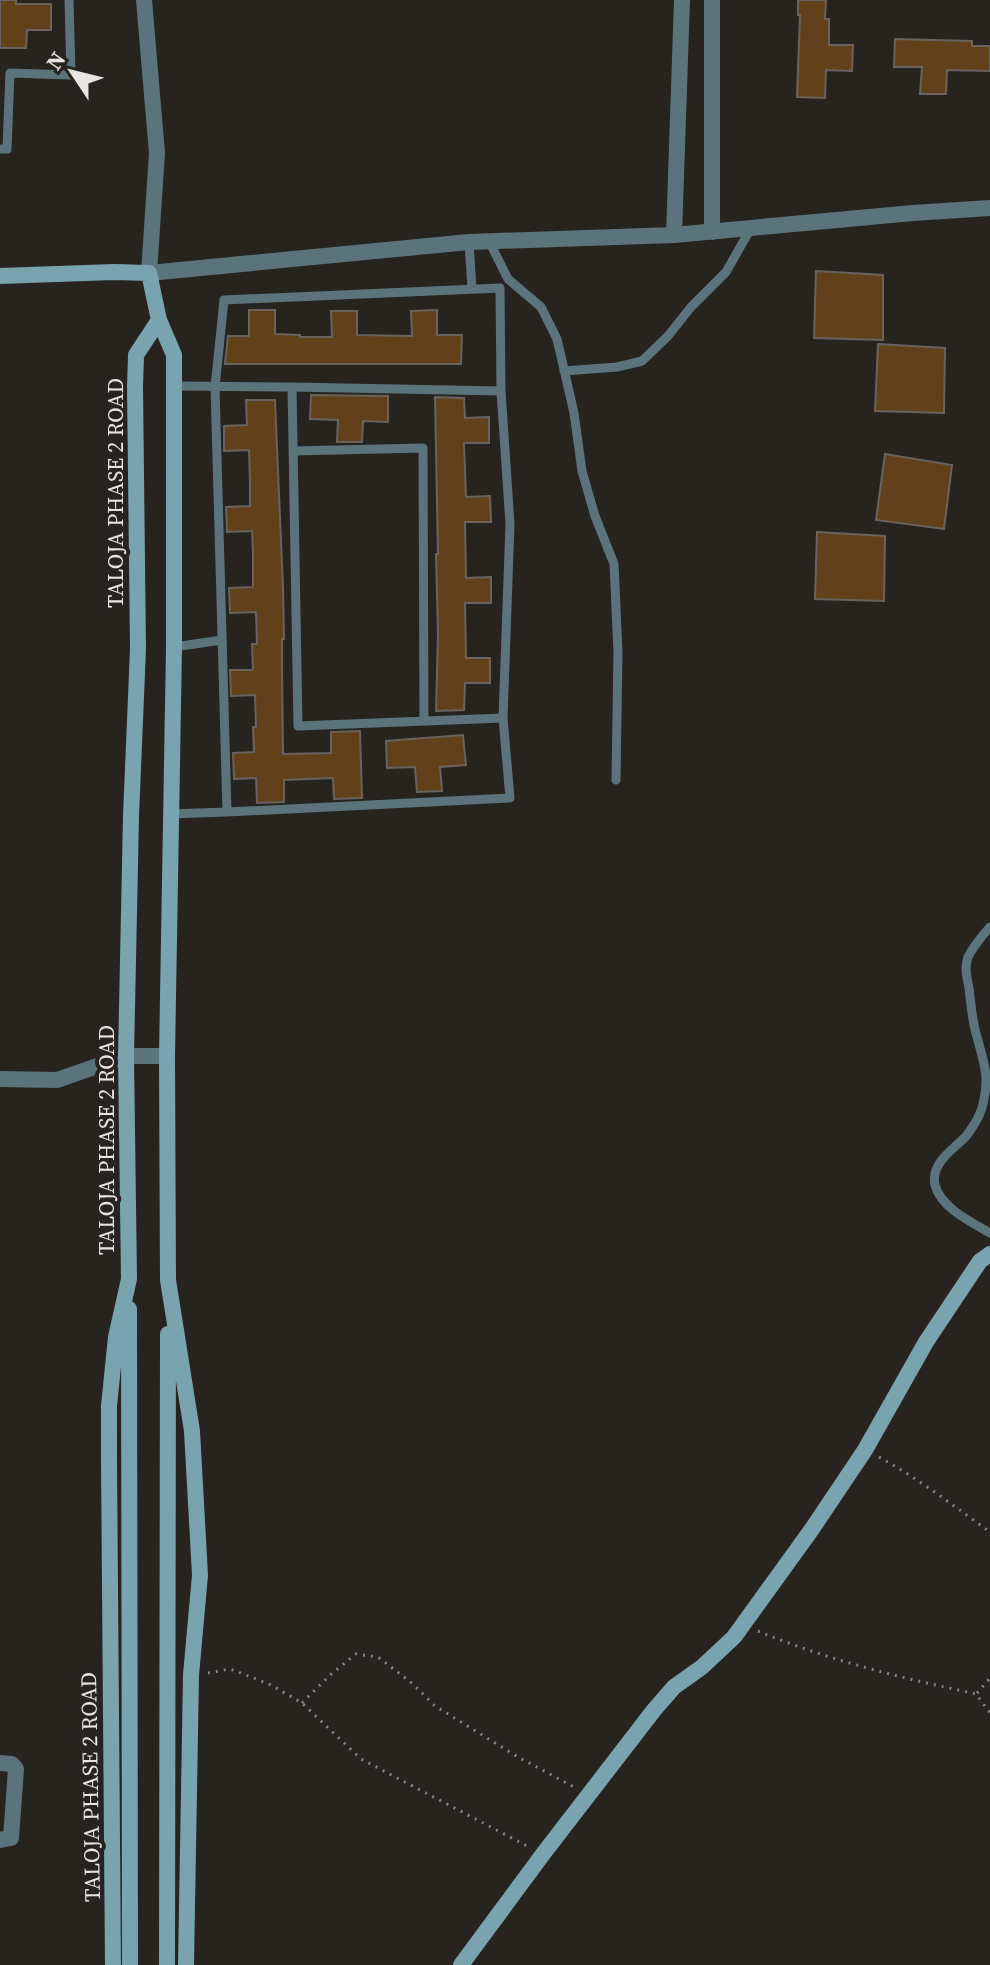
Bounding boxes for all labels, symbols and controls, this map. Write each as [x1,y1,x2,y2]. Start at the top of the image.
north arrow [32,32,112,112]
text: N [39,45,73,76]
street label: TALOJA PHASE 2 ROAD [100,378,130,608]
street label: TALOJA PHASE 2 ROAD [91,1025,121,1255]
street label: TALOJA PHASE 2 ROAD [73,1672,107,1902]

